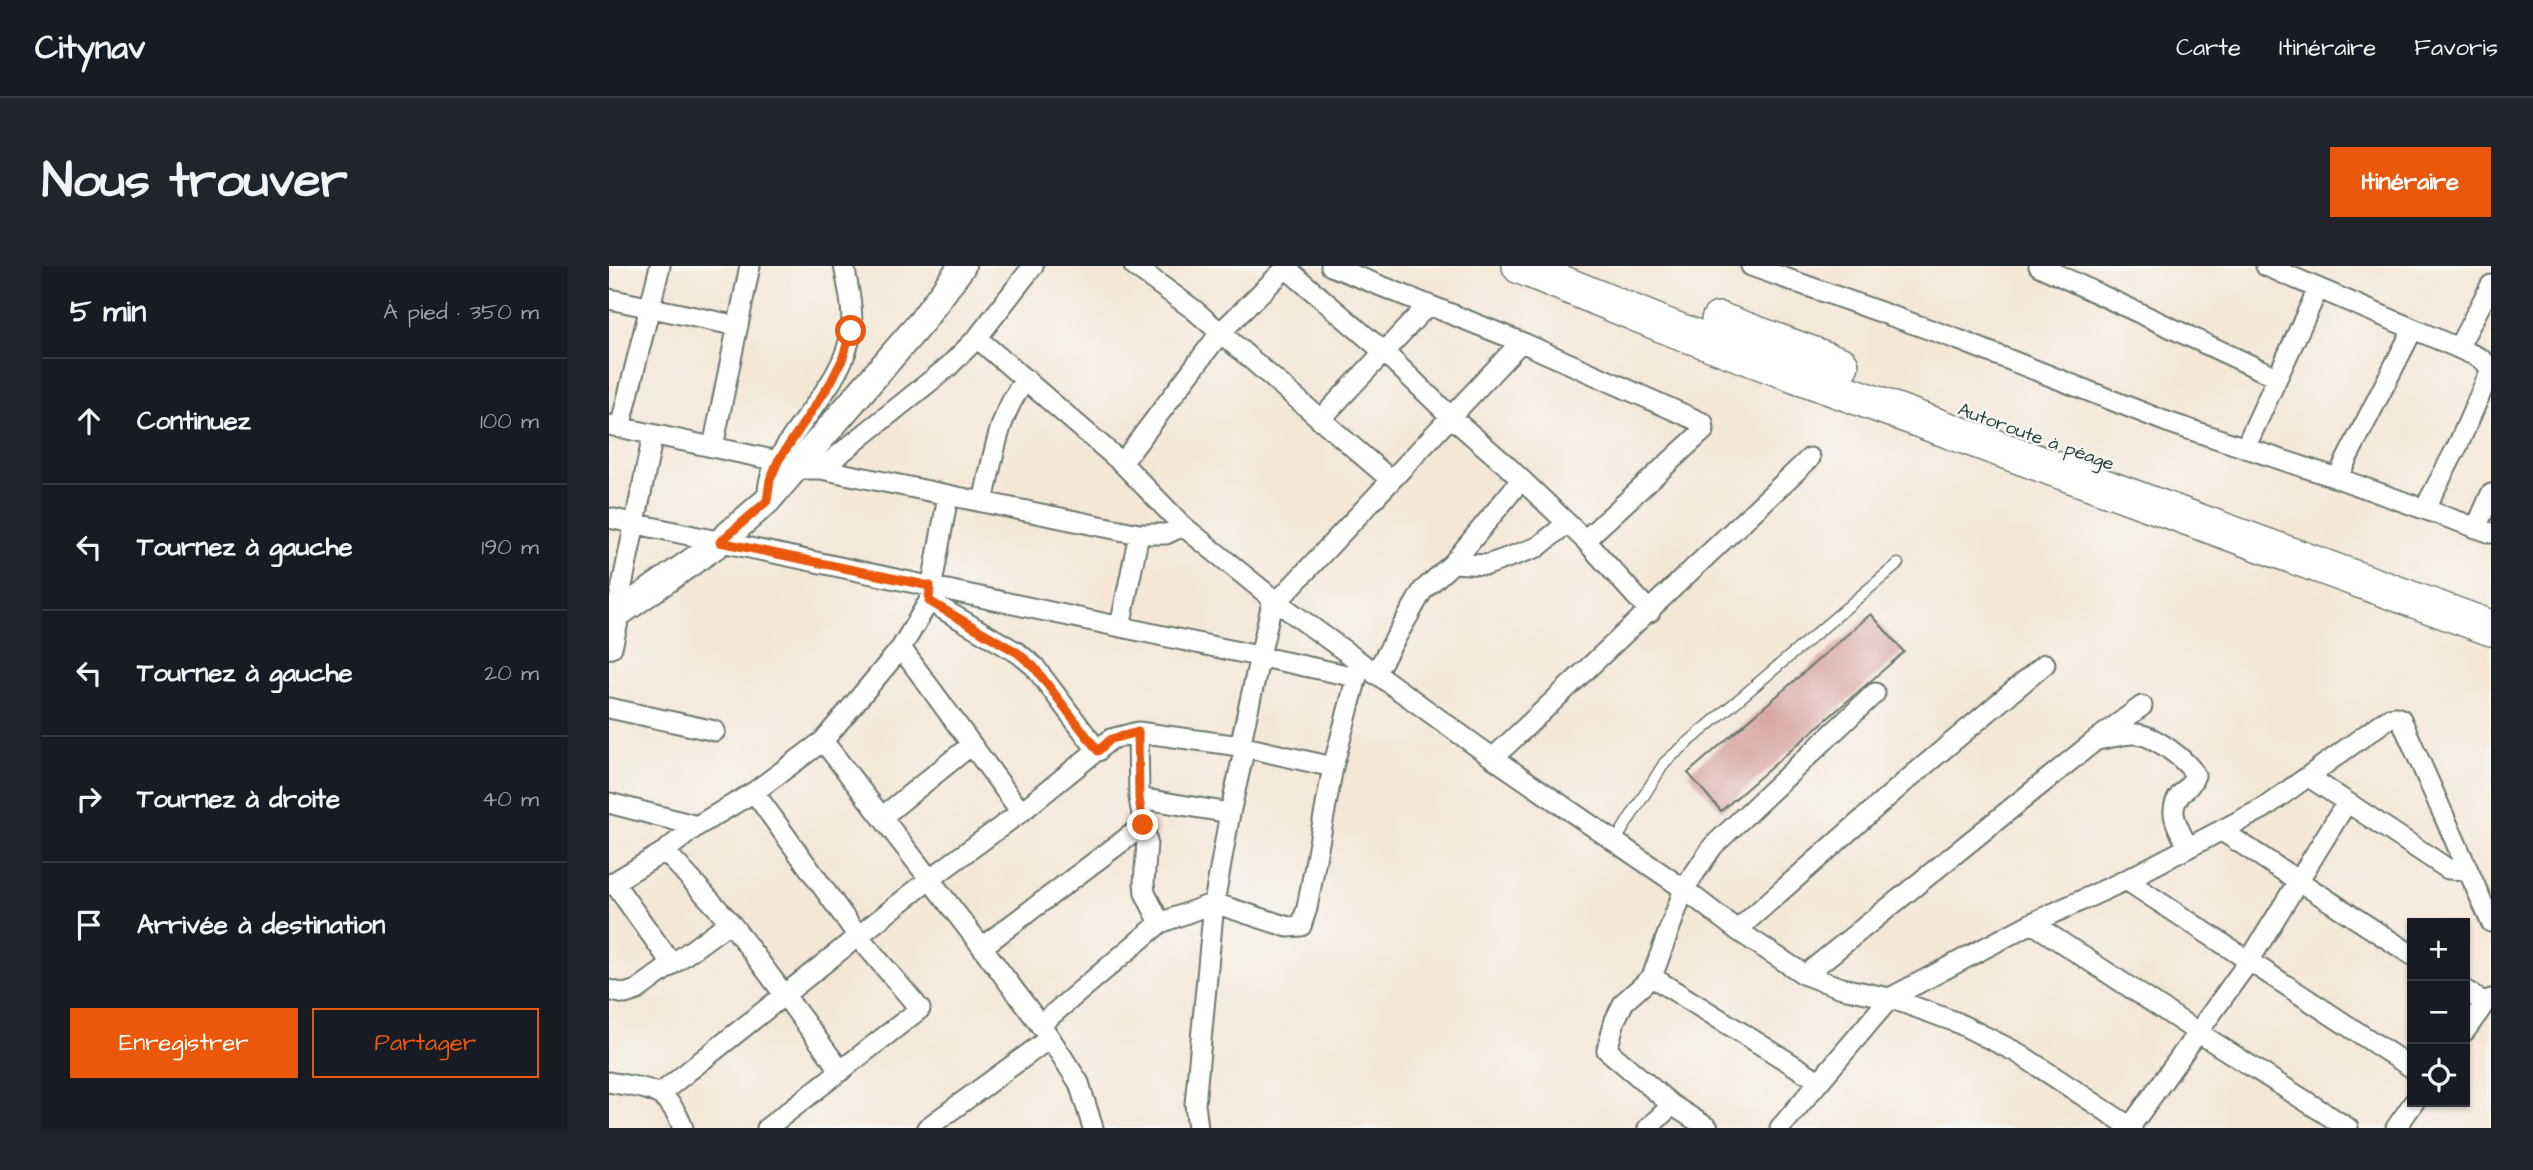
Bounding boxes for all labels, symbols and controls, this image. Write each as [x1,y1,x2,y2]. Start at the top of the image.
text: Citynav [35,25,145,71]
text: Carte [2176,31,2241,65]
text: Itinéraire [2279,31,2376,65]
text: Favoris [2414,31,2498,65]
button: Itinéraire [2330,147,2491,217]
text: Nous trouver [42,148,348,216]
text: 5 min [70,291,146,333]
text: À pied · 350 m [383,296,539,328]
route start [835,315,866,346]
street label: Autoroute à péage [1954,396,2118,479]
icon: ahead [70,402,108,440]
text: Continuez [137,403,251,439]
text: 100 m [480,405,539,437]
icon: left [70,528,108,566]
text: Tournez à gauche [137,529,353,565]
text: 190 m [481,531,539,563]
icon: left [70,654,108,692]
text: Tournez à gauche [137,655,353,691]
text: 20 m [484,657,539,689]
icon: right [70,780,108,818]
text: Tournez à droite [137,781,340,817]
text: 40 m [482,783,539,815]
route end [1127,809,1158,840]
icon: arrive [70,906,108,944]
text: Arrivée à destination [137,907,385,943]
map controls [2407,918,2470,1107]
button: + [2407,918,2470,981]
button: − [2407,981,2470,1044]
button: Enregistrer [70,1008,298,1078]
button: Partager [312,1008,539,1078]
button: locate [2407,1044,2470,1107]

